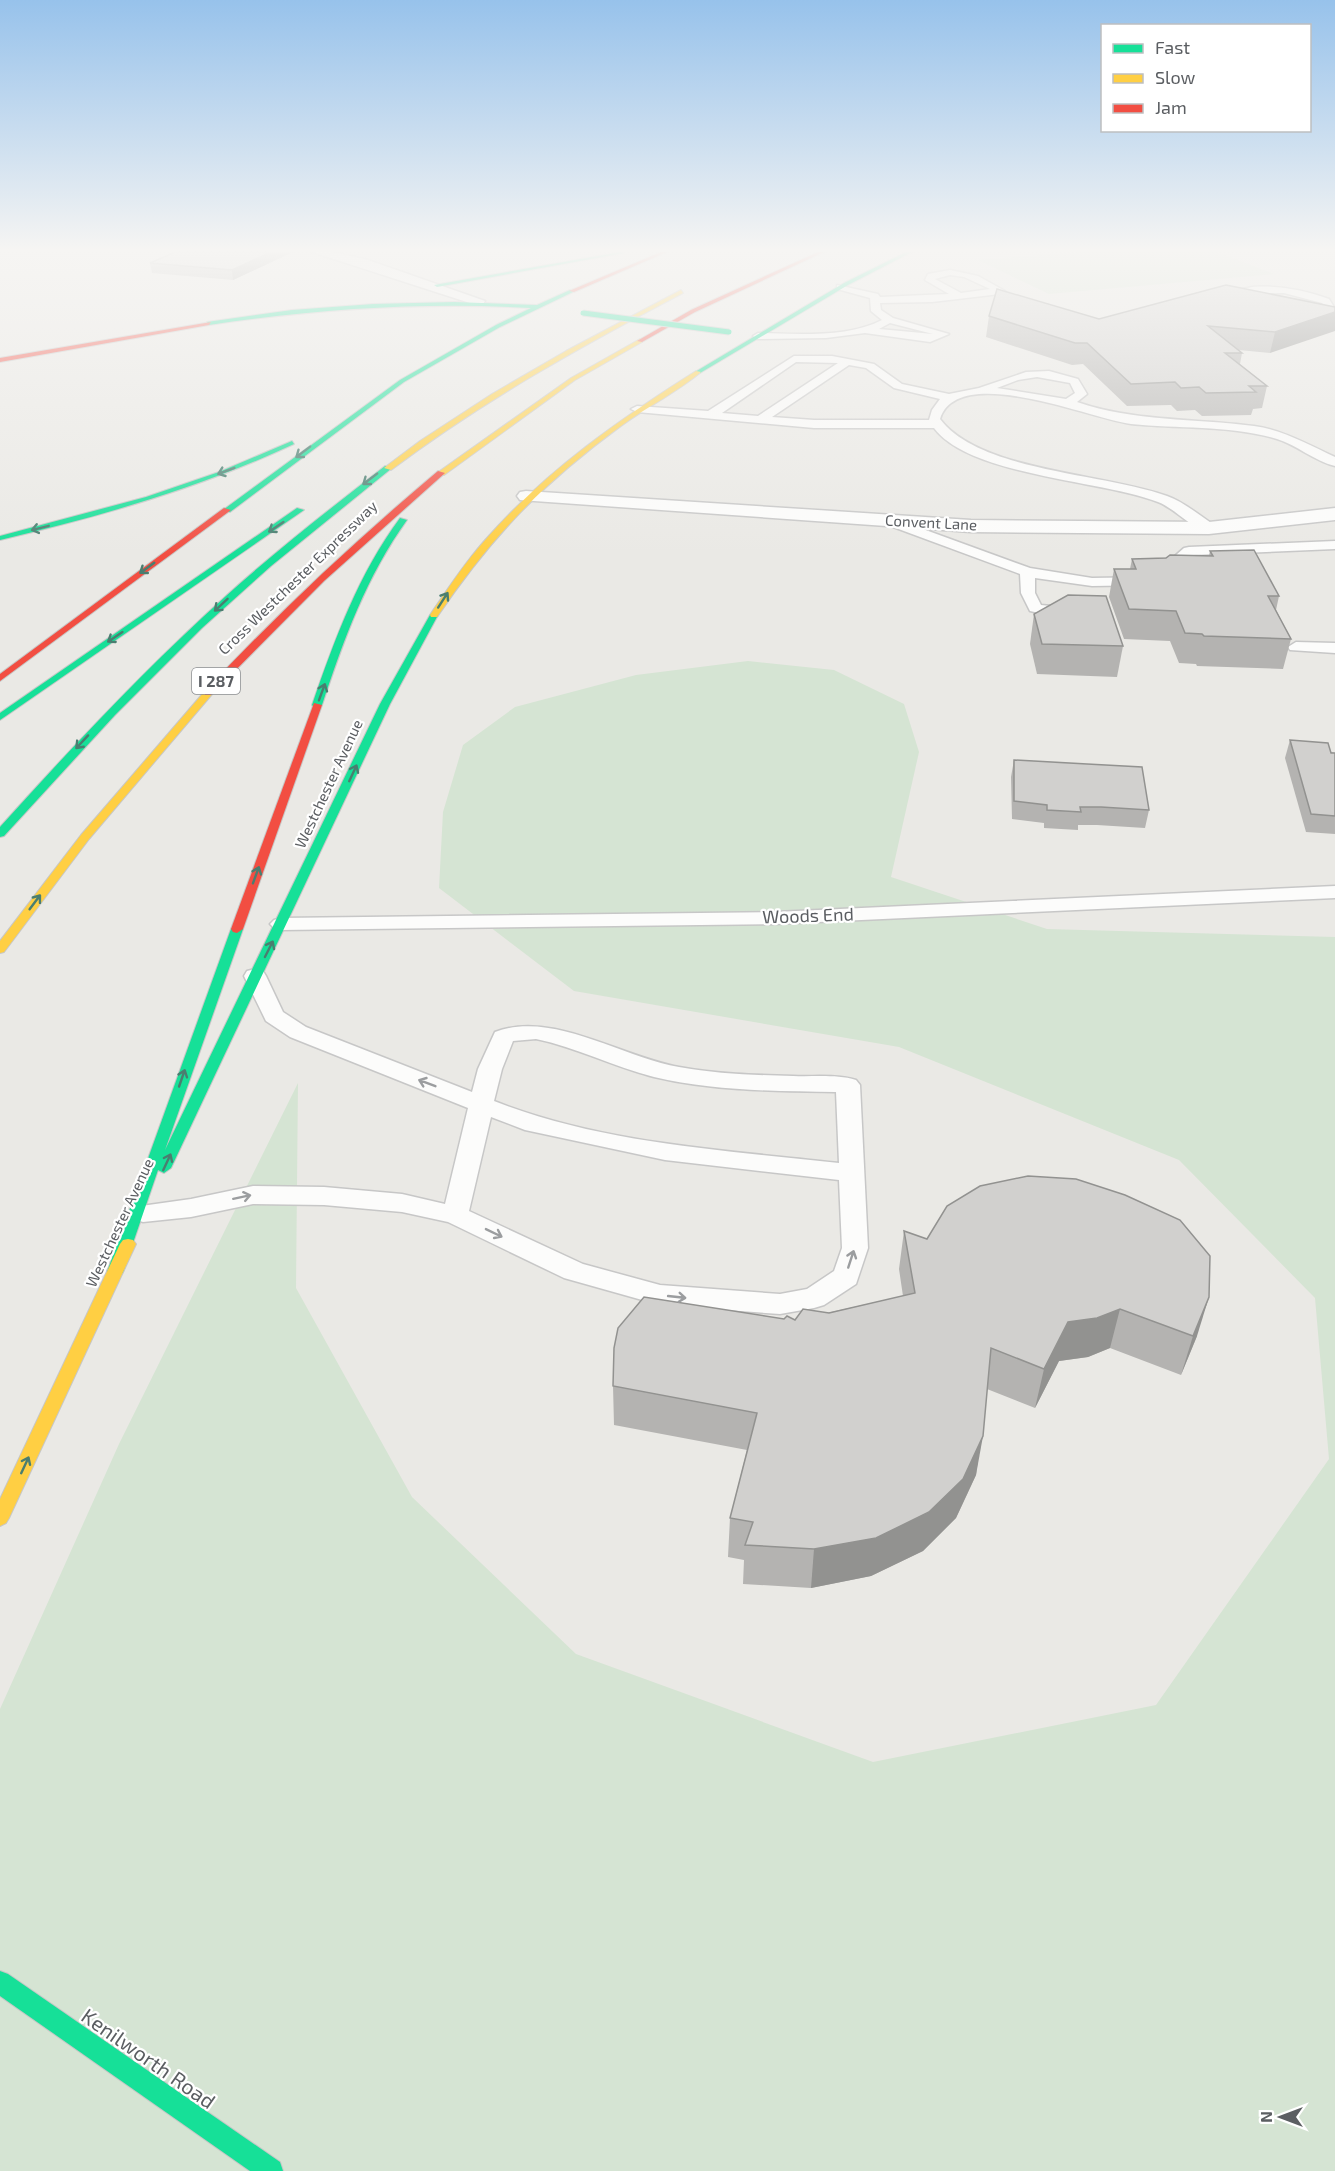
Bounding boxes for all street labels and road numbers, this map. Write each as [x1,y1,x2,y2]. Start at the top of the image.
street label: Cross Westchester Expressway [214,497,380,658]
street label: Convent Lane [885,511,978,533]
road number: I 287 [192,668,240,694]
street label: Westchester Avenue [290,716,366,851]
street label: Woods End [762,902,854,928]
street label: Westchester Avenue [81,1155,157,1290]
street label: Kenilworth Road [77,2002,221,2113]

